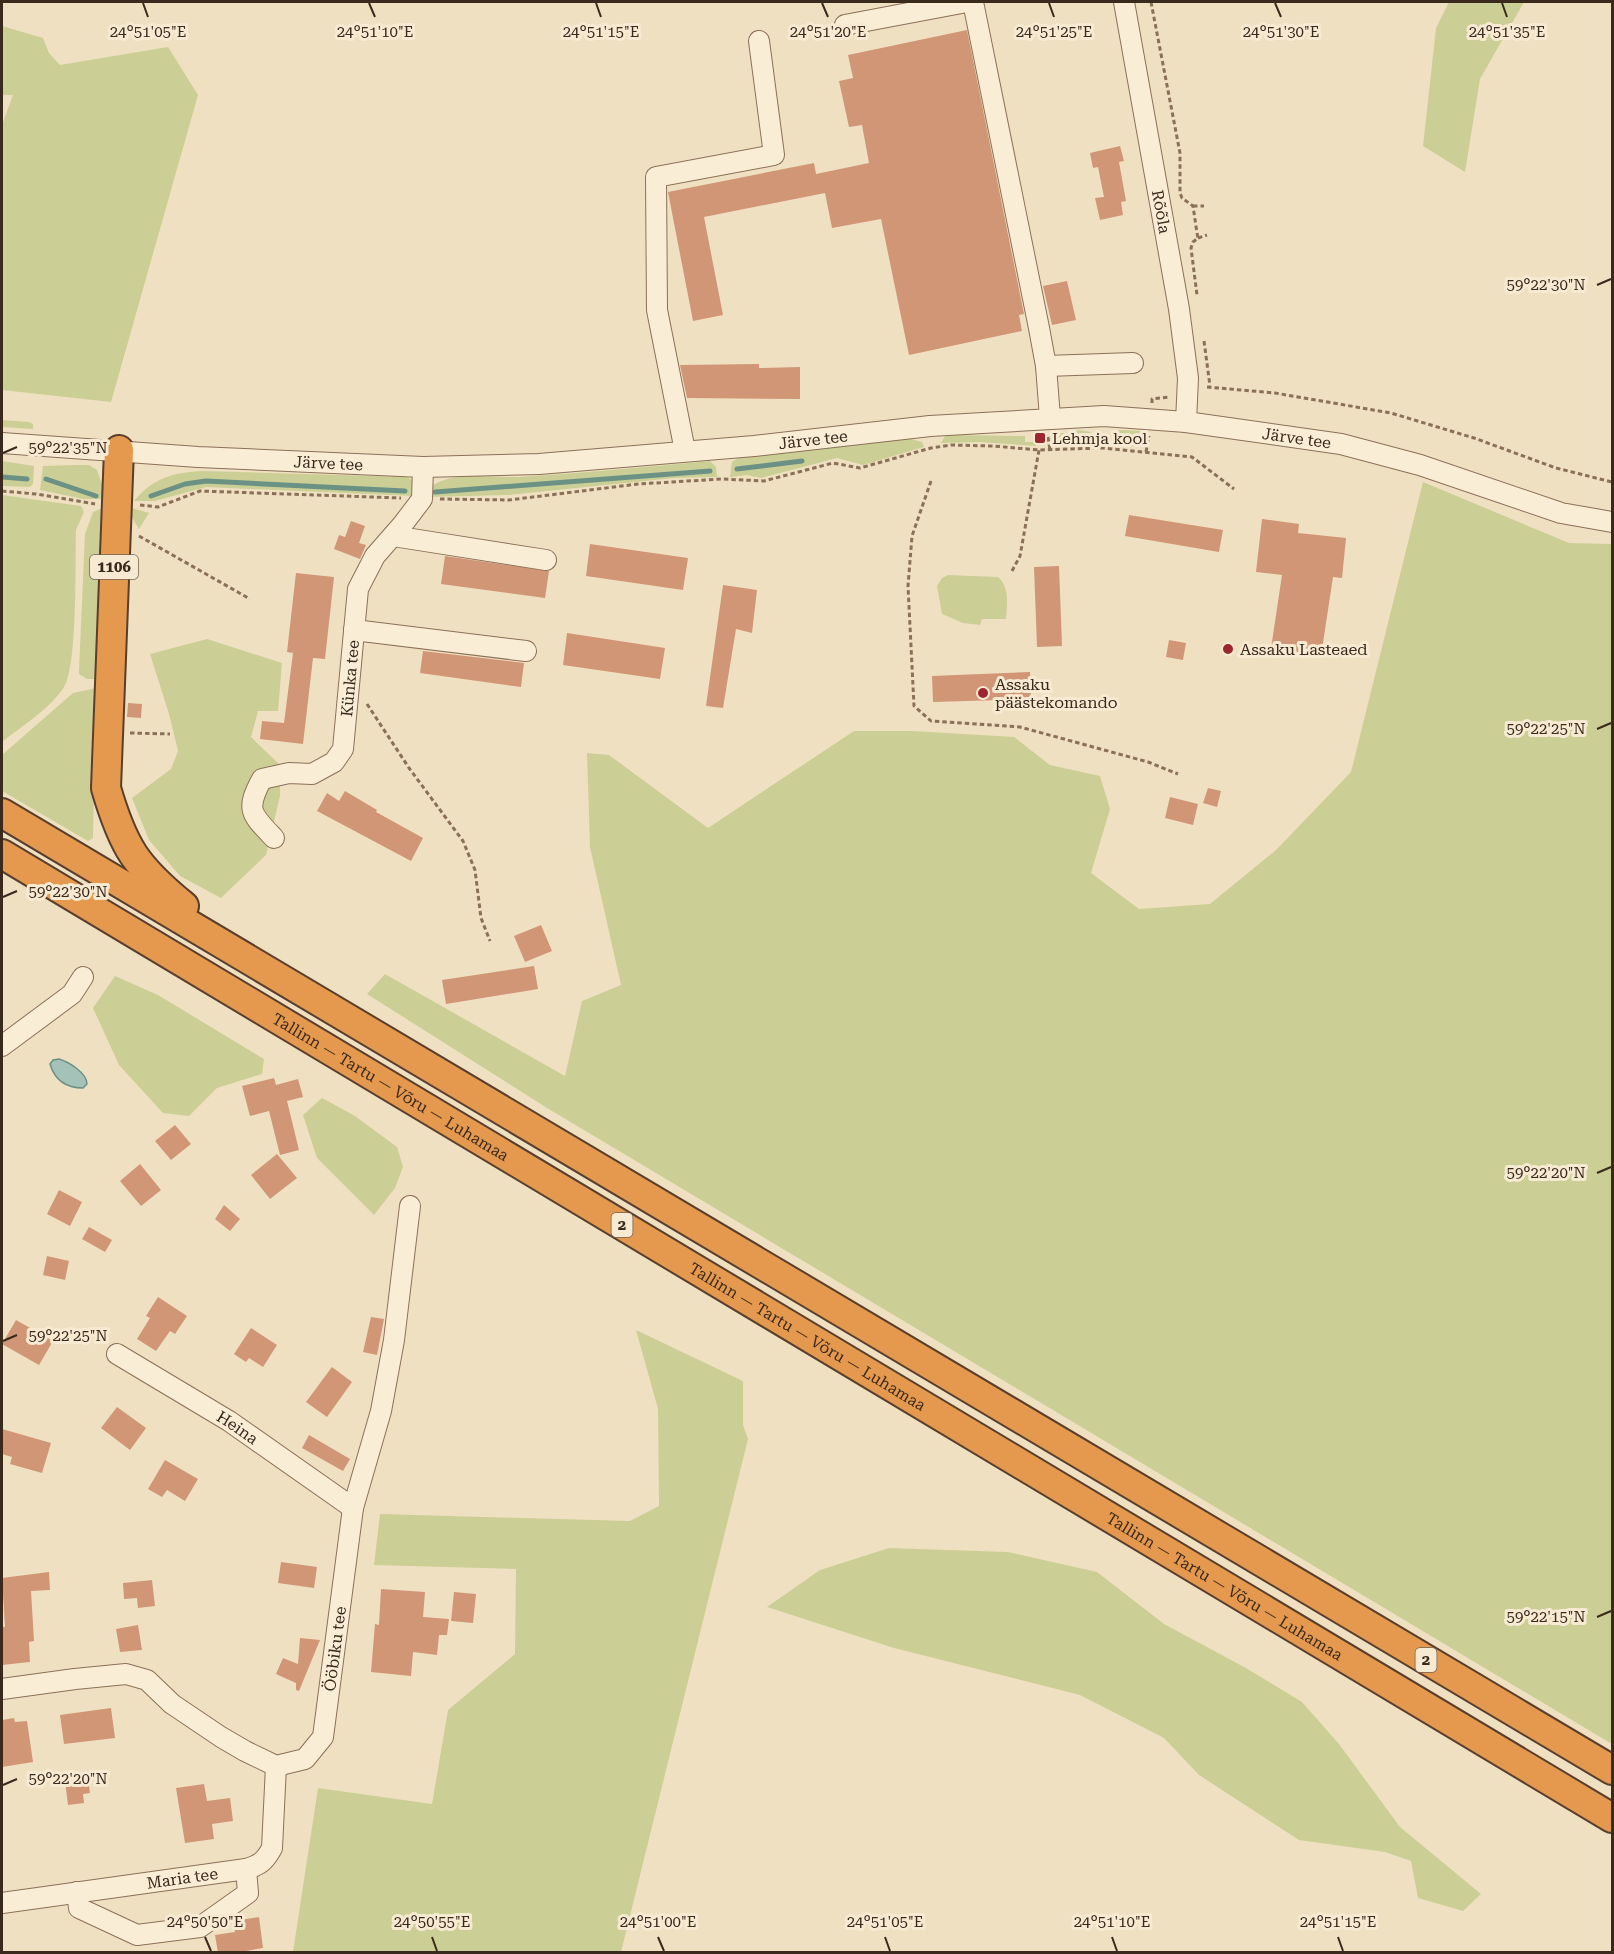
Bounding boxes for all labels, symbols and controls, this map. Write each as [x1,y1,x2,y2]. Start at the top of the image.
text: 24°51'05"E [110,23,186,41]
text: 24°51'10"E [337,23,413,41]
text: 24°51'15"E [563,23,639,41]
text: 24°51'20"E [790,23,866,41]
text: 24°51'25"E [1016,23,1092,41]
text: 24°51'30"E [1243,23,1319,41]
text: 24°51'35"E [1469,23,1545,41]
street label: Rõõla [1148,188,1175,235]
text: 59°22'30"N [1506,276,1586,294]
street label: Järve tee [1261,423,1333,452]
street label: Järve tee [777,426,849,453]
place label: Lehmja kool [1052,429,1147,448]
marker: Lehmja kool [1033,431,1047,445]
text: 59°22'35"N [28,439,108,457]
street label: Järve tee [293,452,364,474]
road number: 1106 [90,555,138,579]
street label: Künka tee [337,639,363,718]
place label: Assaku Lasteaed [1240,640,1368,659]
marker: Assaku Lasteaed [1221,642,1235,656]
place label: Assaku päästekomando [995,675,1118,712]
marker: Assaku päästekomando [976,686,990,700]
text: 59°22'25"N [1506,720,1586,738]
text: 59°22'30"N [28,883,108,901]
street label: Tallinn — Tartu — Võru — Luhamaa [269,1009,513,1165]
text: 59°22'20"N [1506,1164,1586,1182]
road number: 2 [612,1213,632,1237]
street label: Tallinn — Tartu — Võru — Luhamaa [686,1258,930,1415]
text: 59°22'25"N [28,1327,108,1345]
street label: Heina [213,1406,262,1448]
street label: Tallinn — Tartu — Võru — Luhamaa [1103,1508,1347,1664]
street label: Ööbiku tee [320,1605,350,1692]
text: 59°22'15"N [1506,1608,1586,1626]
road number: 2 [1416,1648,1436,1672]
text: 59°22'20"N [28,1770,108,1788]
street label: Maria tee [145,1863,219,1892]
text: 24°50'50"E [167,1913,243,1931]
text: 24°50'55"E [394,1913,470,1931]
text: 24°51'00"E [620,1913,696,1931]
text: 24°51'05"E [847,1913,923,1931]
text: 24°51'10"E [1074,1913,1150,1931]
text: 24°51'15"E [1300,1913,1376,1931]

